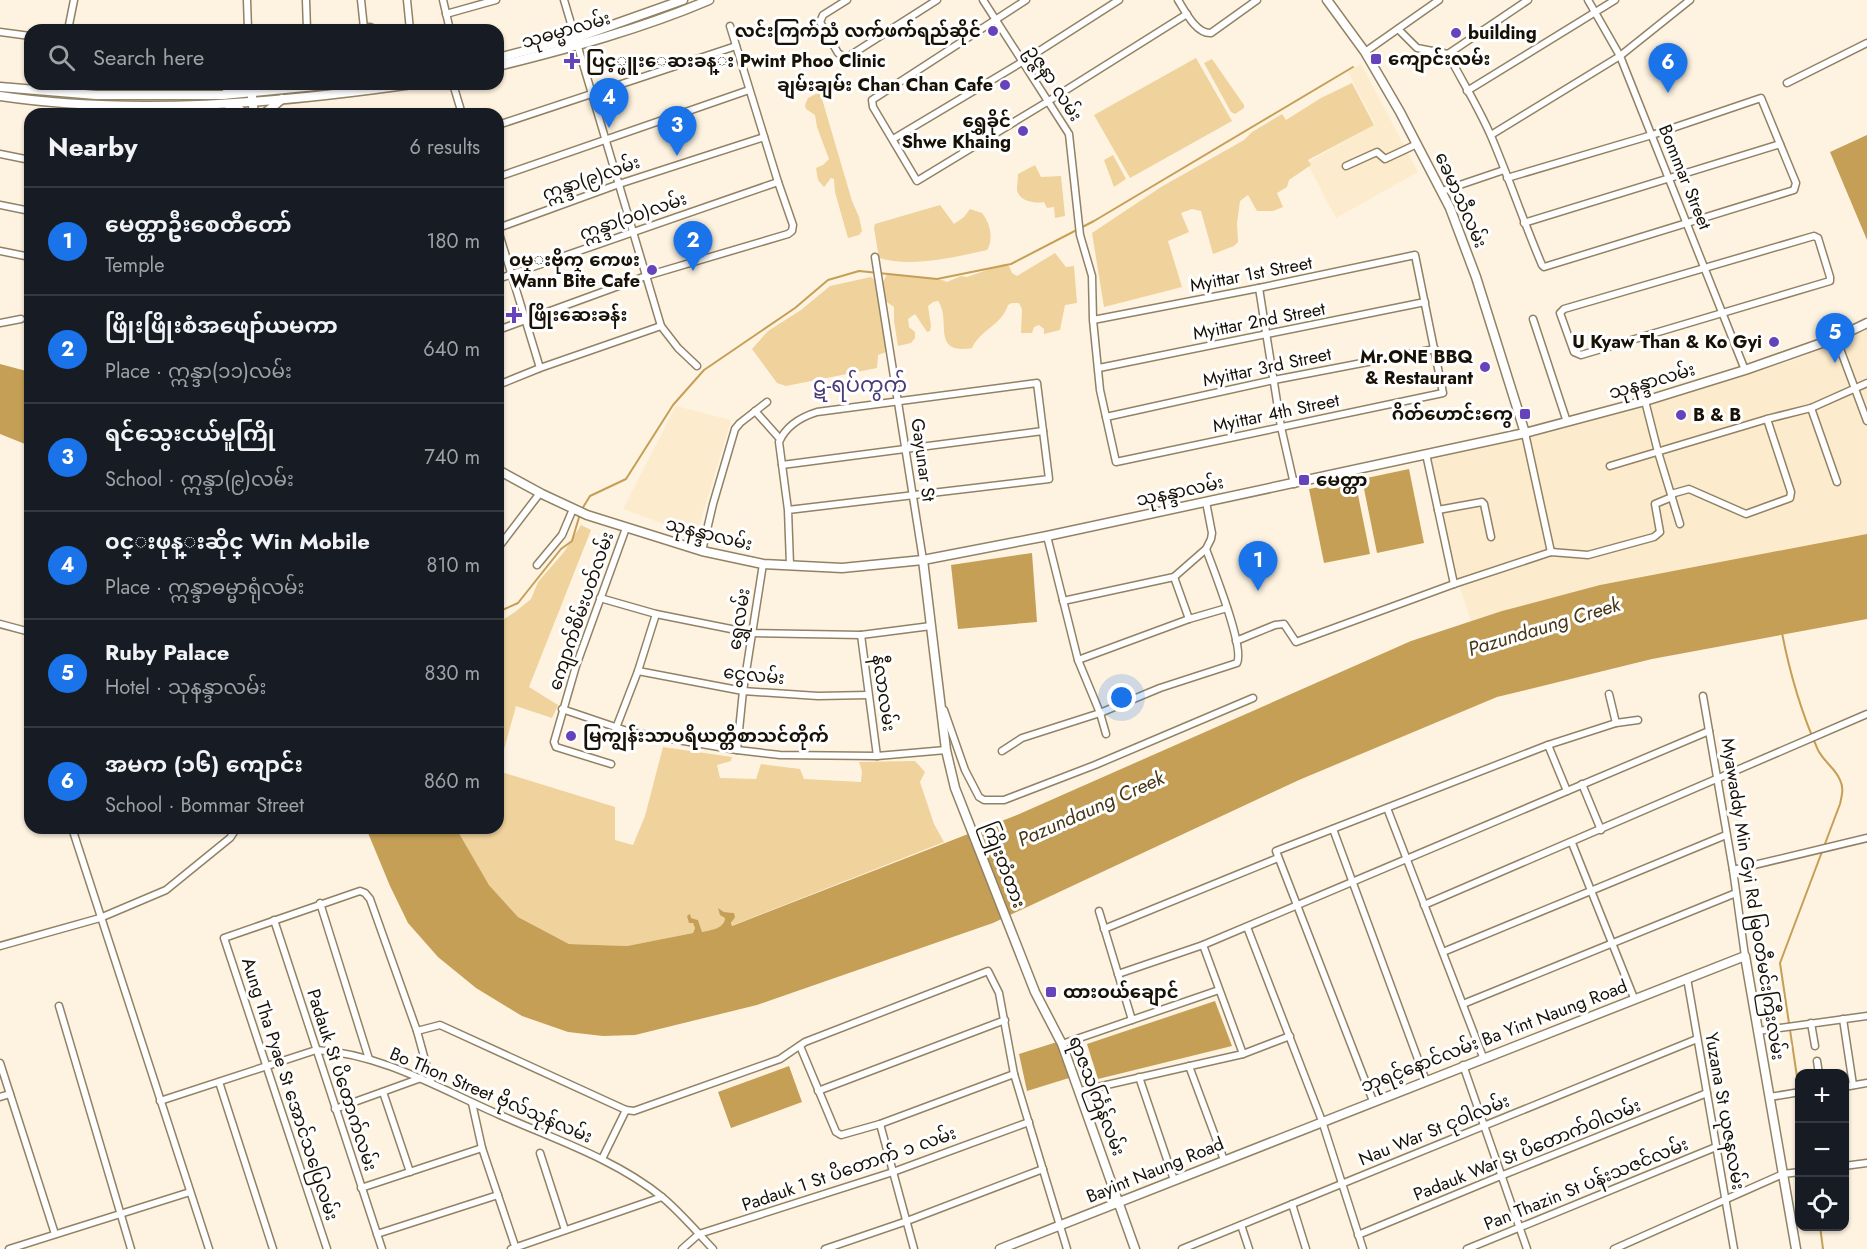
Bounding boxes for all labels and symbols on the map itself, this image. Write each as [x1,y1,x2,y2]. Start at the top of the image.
street label: သုဓမ္မာလမ်း [518,5,614,57]
place label: လင်းကြက်ညံ လက်ဖက်ရည်ဆိုင် [735,18,981,45]
place label: building [1468,20,1537,46]
marker: လင်းကြက်ညံ လက်ဖက်ရည်ဆိုင် [986,24,1000,38]
marker: building [1449,26,1463,40]
street label: ဥဇ္ဇနာ လမ်း [1017,40,1089,128]
pin: 6 [1648,44,1688,93]
place label: ကျောင်းလမ်း [1388,46,1491,74]
place label: ပြင့္ဖူးေဆးခန္း Pwint Phoo Clinic [586,48,886,75]
marker: ပြင့္ဖူးေဆးခန္း Pwint Phoo Clinic [563,52,581,70]
marker: ကျောင်းလမ်း [1369,52,1383,66]
place label: ချမ်းချမ်း Chan Chan Cafe [777,72,993,100]
pin: 4 [590,78,628,128]
marker: ချမ်းချမ်း Chan Chan Cafe [998,78,1012,92]
pin: 3 [658,106,696,156]
place label: ရွှေခိုင် Shwe Khaing [902,108,1011,155]
street label: Bommar Street [1652,121,1718,234]
marker: ရွှေခိုင် Shwe Khaing [1016,124,1030,138]
street label: ခေမာသီလမ်း [1428,147,1495,252]
street label: ဣန္ဒာ(၉)လမ်း [538,149,644,209]
street label: ဣန္ဒာ(၁၀)လမ်း [576,185,691,249]
pin: 2 [674,222,712,271]
place label: ၀မ္းဗိုက္ ကေဖး Wann Bite Cafe [509,247,640,294]
street label: Myittar 1st Street [1188,249,1315,299]
marker: ၀မ္းဗိုက္ ကေဖး Wann Bite Cafe [645,263,659,277]
street label: Myittar 2nd Street [1191,295,1328,347]
place label: ဖြိုးဆေးခန်း [528,302,627,329]
marker: ဖြိုးဆေးခန်း [505,306,523,324]
pin: 5 [1816,314,1854,363]
place label: U Kyaw Than & Ko Gyi [1572,329,1762,355]
marker: U Kyaw Than & Ko Gyi [1767,335,1781,349]
street label: Myittar 3rd Street [1200,341,1334,393]
place label: Mr.ONE BBQ & Restaurant [1360,344,1473,391]
street label: သုနန္ဒာလမ်း [1606,356,1699,408]
marker: Mr.ONE BBQ & Restaurant [1478,360,1492,374]
district label: ဋ-ရပ်ကွက် [813,369,907,402]
street label: Myittar 4th Street [1210,387,1342,439]
place label: ဂိတ်ဟောင်းကွေ [1392,401,1513,428]
place label: B & B [1693,402,1741,428]
marker: ဂိတ်ဟောင်းကွေ [1518,407,1532,421]
marker: B & B [1674,408,1688,422]
street label: Gayunar St [904,417,942,504]
place label: မေတ္တာ [1316,467,1367,494]
street label: သုနန္ဒာလမ်း [1134,469,1227,515]
marker: မေတ္တာ [1297,473,1311,487]
street label: သုနန္ဒာလမ်း [662,511,755,560]
street label: ကျောက်စိမ်းပတ်လမ်း [541,528,622,694]
pin: 1 [1238,542,1278,591]
street label: ရွှေလမ်း [721,586,759,652]
water label: Pazundaung Creek [1464,590,1625,664]
street label: နီလာလမ်း [864,653,903,733]
street label: ငွေလမ်း [722,659,786,693]
your location [1107,683,1136,712]
place label: မြကျွန်းသာပရိယတ္တိစာသင်တိုက် [583,723,829,752]
marker: မြကျွန်းသာပရိယတ္တိစာသင်တိုက် [564,729,578,743]
street label: Myawaddy Min Gyi Rd မြဝတီမင်းကြီးလမ်း [1713,736,1792,1062]
water label: Pazundaung Creek [1013,763,1170,854]
street label: ကြိုးတံတား [974,818,1033,912]
street label: Aung Tha Pyae St အောင်သပြေလမ်း [233,954,345,1225]
street label: ဘုရင့်နောင်လမ်း Ba Yint Naung Road [1357,973,1632,1101]
place label: ထားဝယ်ချောင် [1063,979,1179,1007]
street label: Padauk St ပိတောက်လမ်း [300,985,385,1174]
marker: ထားဝယ်ချောင် [1044,985,1058,999]
street label: Yuzana St ယုဇနလမ်း [1696,1030,1752,1192]
street label: ရာဇသင်္ကြန်လမ်း [1060,1032,1132,1160]
street label: Bo Thon Street ဗိုလ်သုန်လမ်း [385,1040,597,1151]
street label: Nau War St ငုဝါလမ်း [1355,1088,1514,1174]
street label: Padauk War St ပိတောက်ဝါလမ်း [1409,1091,1645,1208]
street label: Padauk 1 St ပိတောက် ၁ လမ်း [738,1119,960,1218]
street label: Bayint Naung Road [1082,1131,1228,1209]
street label: Pan Thazin St ပန်းသဇင်လမ်း [1480,1131,1693,1239]

